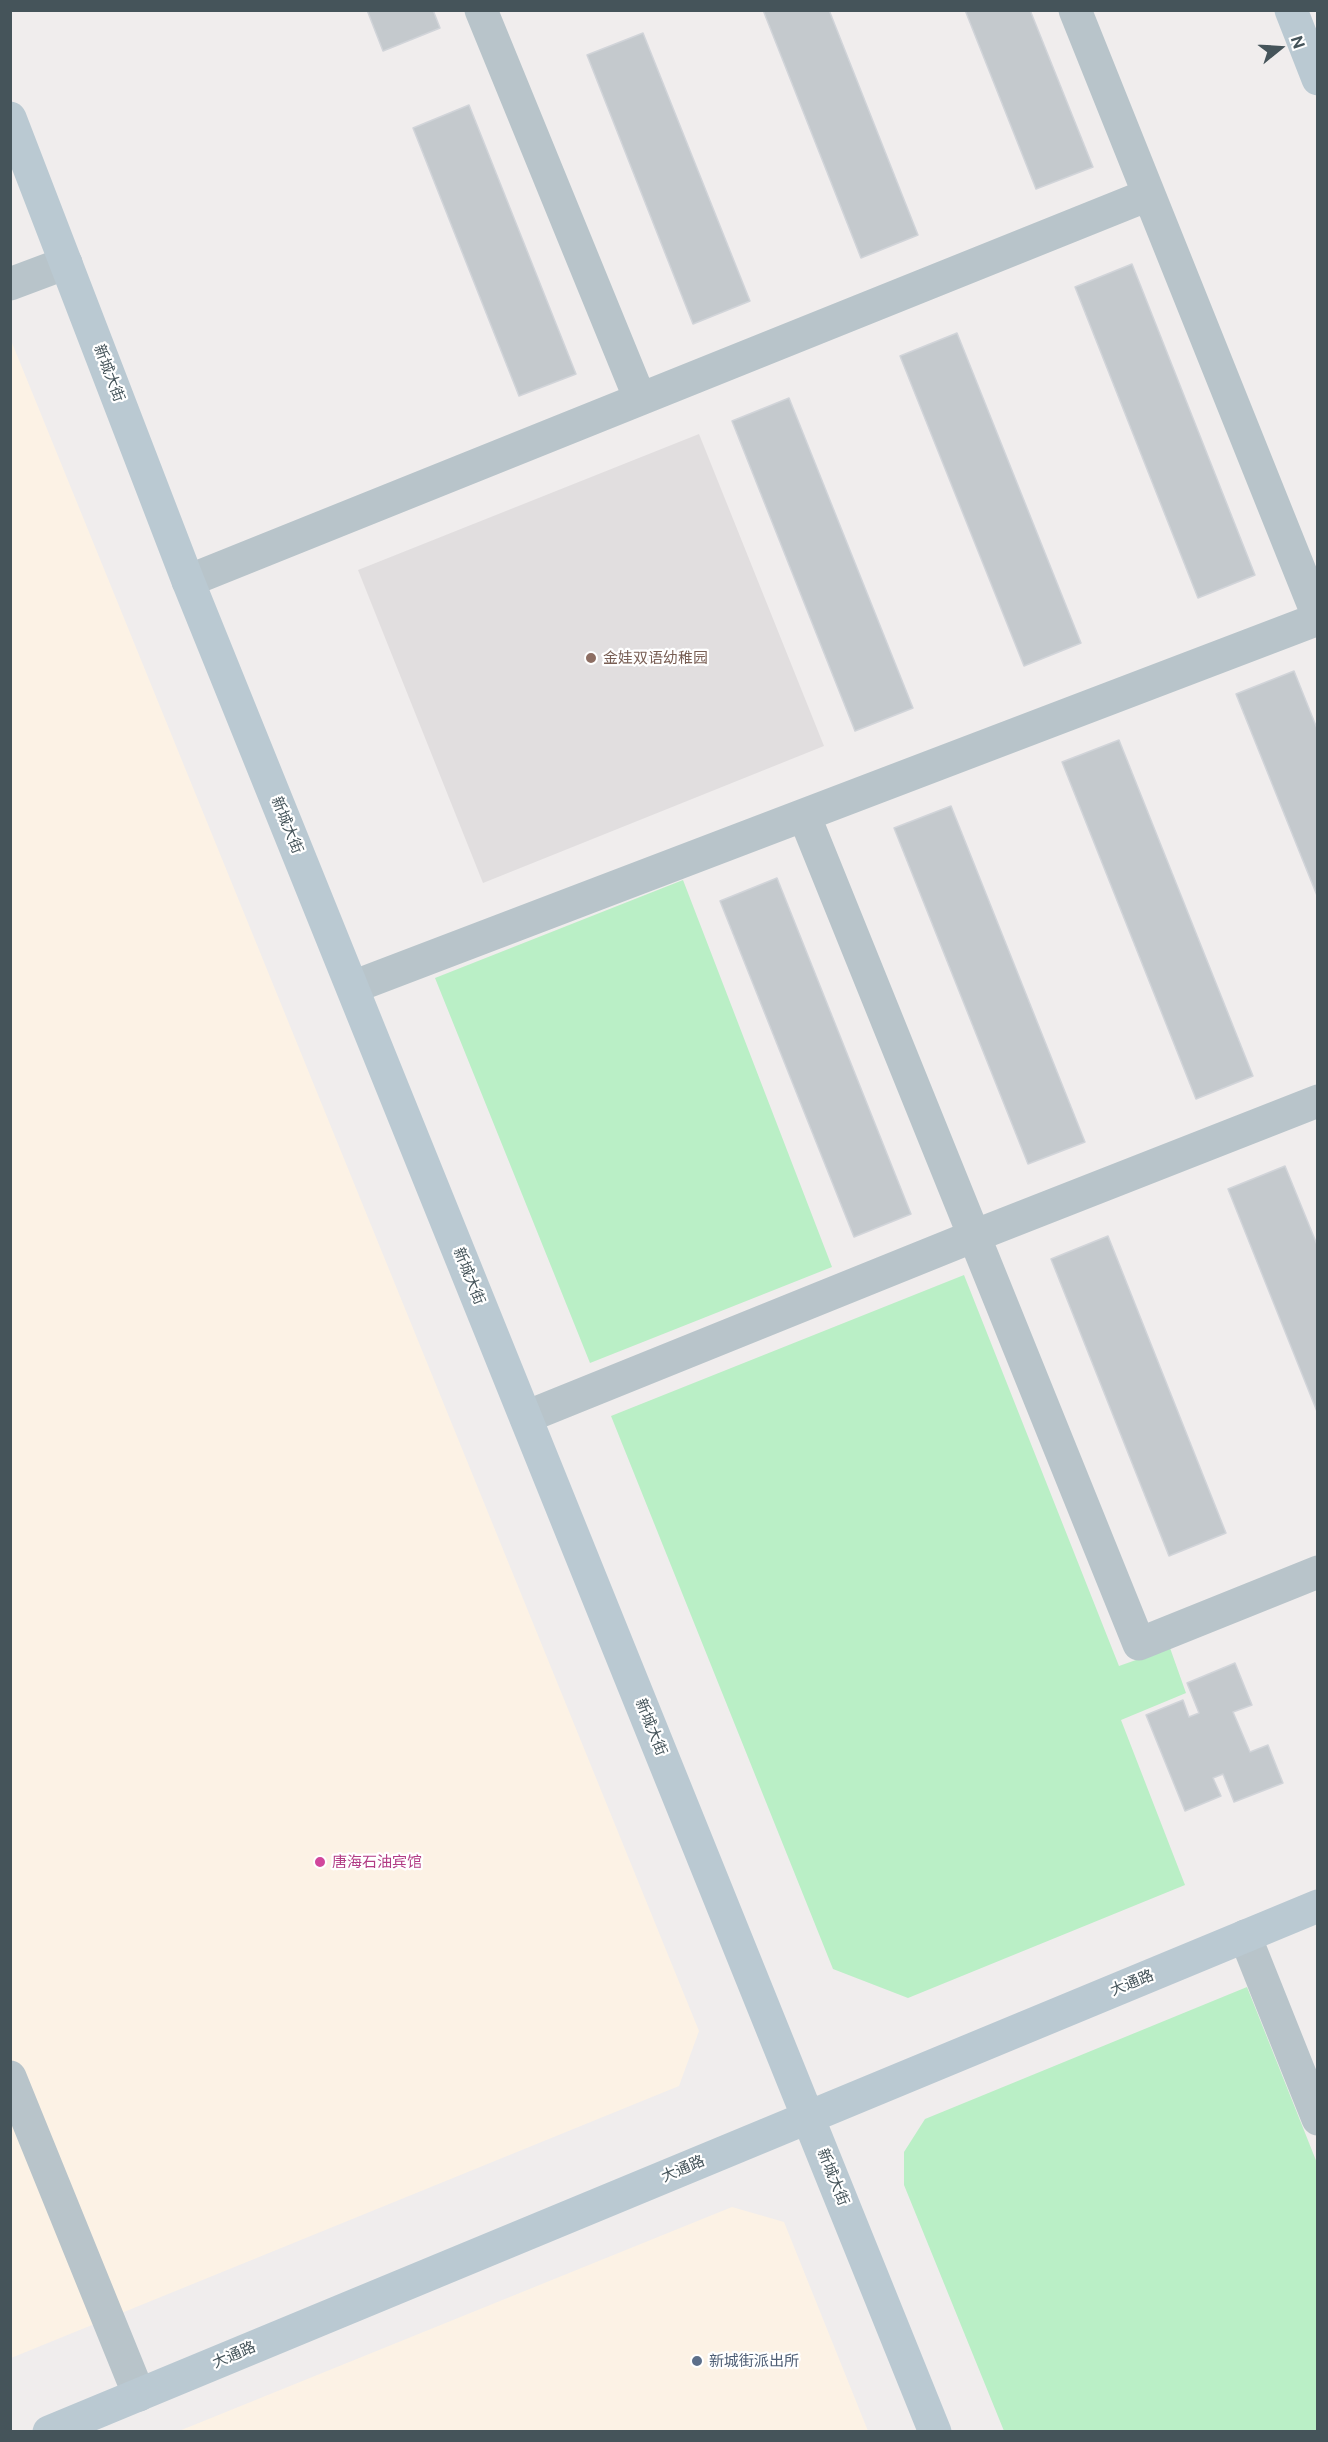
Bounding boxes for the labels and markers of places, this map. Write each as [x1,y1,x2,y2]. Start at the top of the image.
place label: 金娃双语幼稚园 [603,649,708,667]
marker: 金娃双语幼稚园 [584,651,598,665]
place label: 唐海石油宾馆 [332,1853,422,1871]
marker: 唐海石油宾馆 [313,1855,327,1869]
place label: 新城街派出所 [709,2352,799,2370]
marker: 新城街派出所 [690,2354,704,2368]

